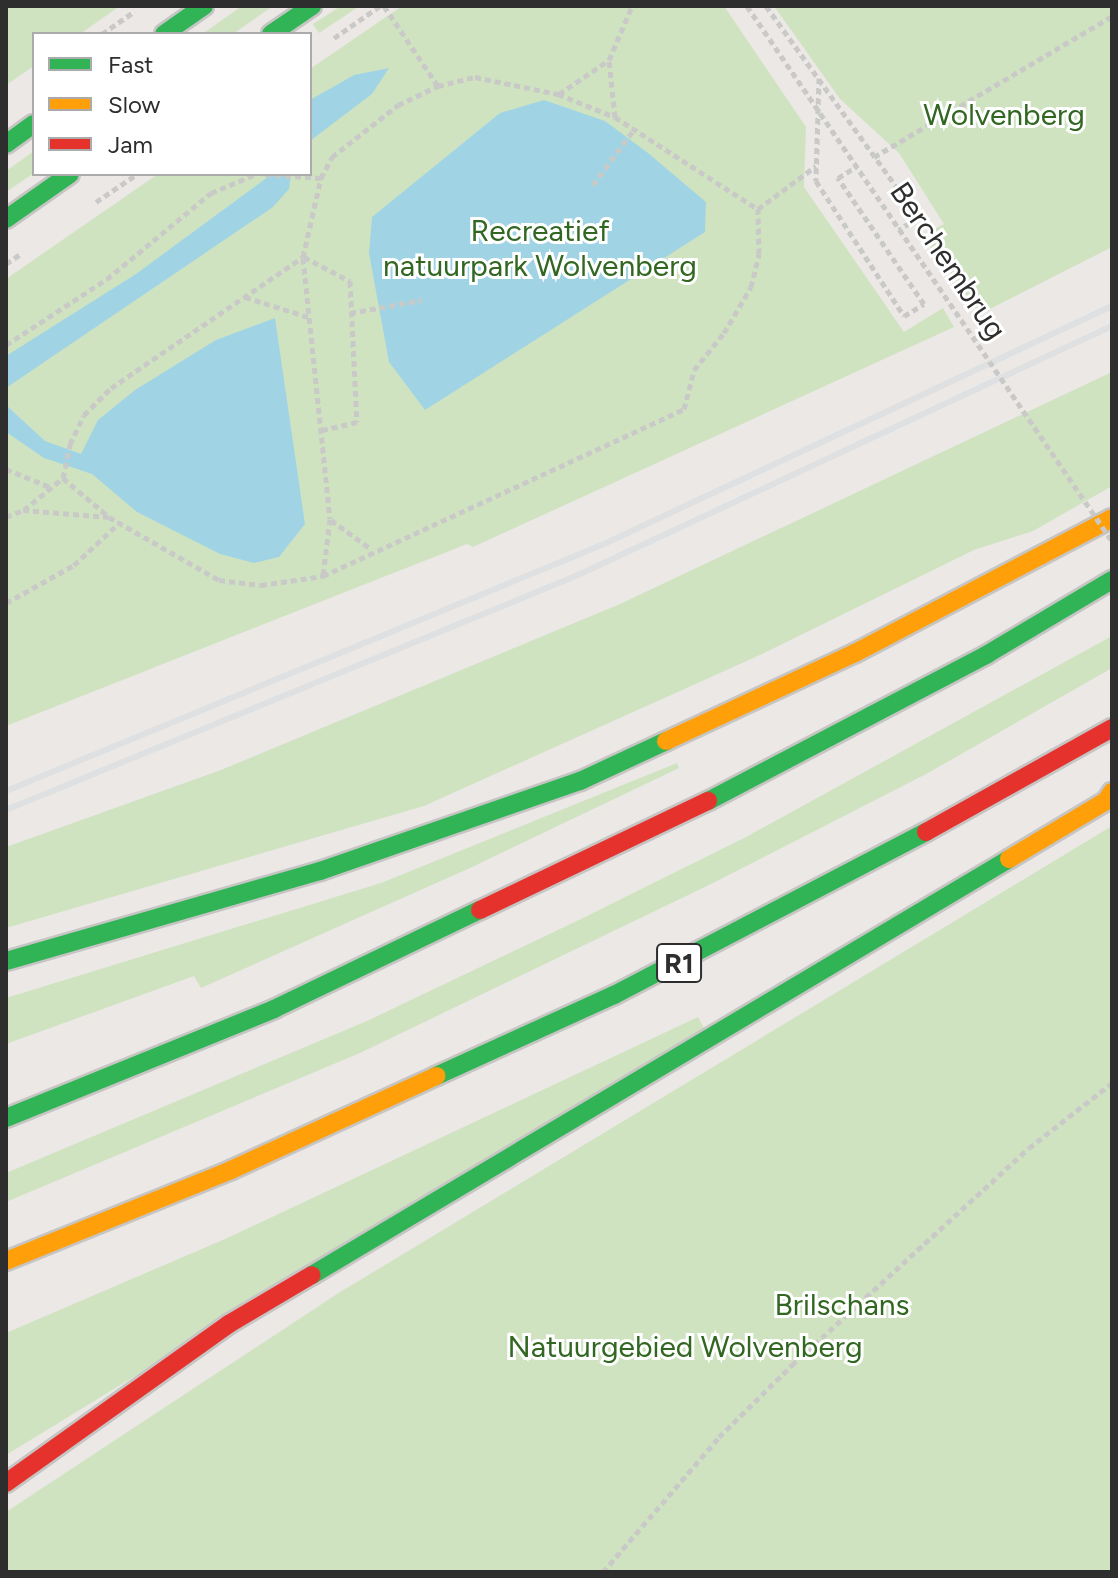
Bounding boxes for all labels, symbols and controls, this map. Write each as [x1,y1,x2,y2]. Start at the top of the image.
legend [32,32,312,176]
text: Fast [108,50,153,79]
text: Slow [108,90,160,119]
park label: Wolvenberg [923,97,1085,133]
text: Jam [108,130,153,159]
street label: Berchembrug [882,176,1014,346]
park label: Recreatief natuurpark Wolvenberg [383,213,697,284]
road number: R1 [655,939,703,987]
park label: Brilschans [775,1287,909,1323]
park label: Natuurgebied Wolvenberg [507,1329,863,1365]

